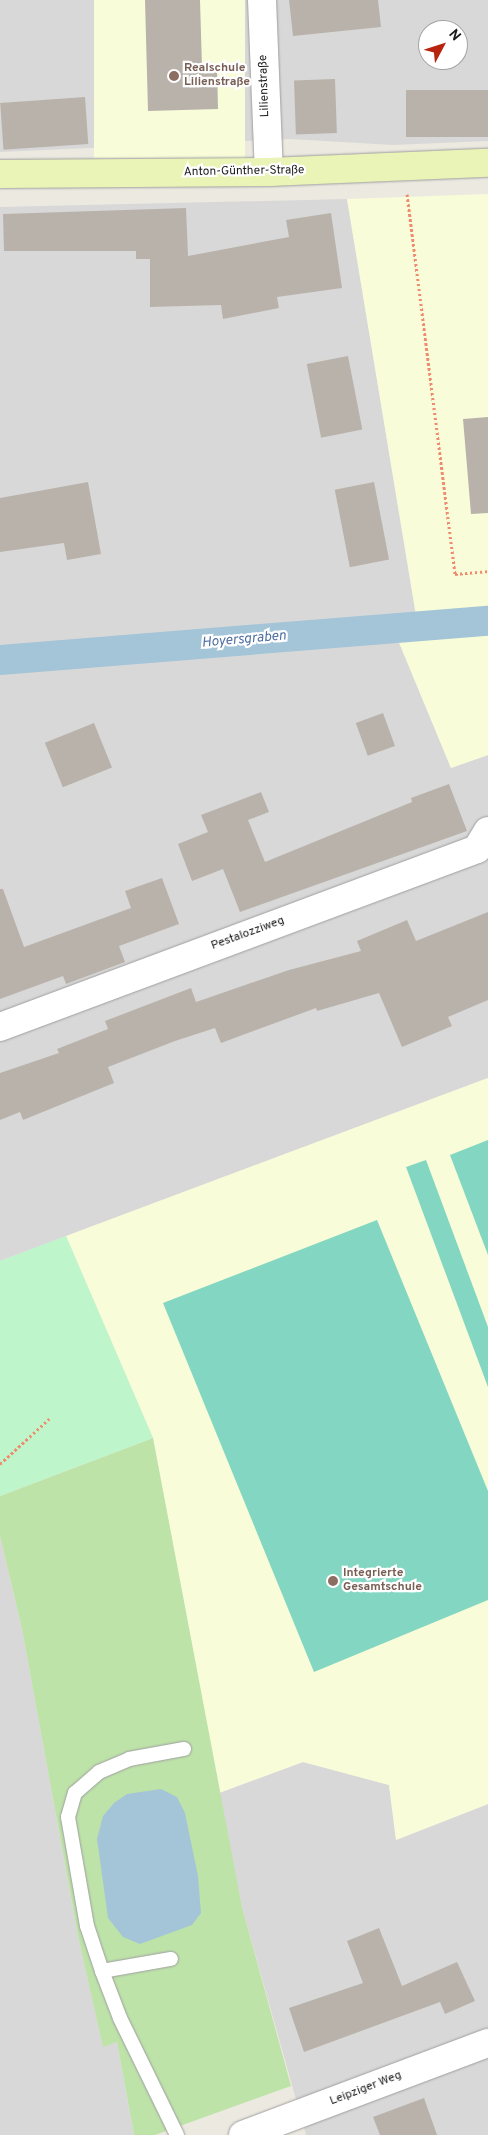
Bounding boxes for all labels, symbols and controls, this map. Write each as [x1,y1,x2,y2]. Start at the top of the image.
north arrow [418,20,468,70]
text: N [444,26,464,45]
street label: Lilienstraße [257,54,273,118]
place label: Realschule Lilienstraße [184,62,250,90]
marker: Realschule Lilienstraße [168,70,180,82]
street label: Anton-Günther-Straße [184,164,304,180]
water label: Hoyersgraben [201,628,287,652]
street label: Pestalozziweg [209,914,287,954]
place label: Integrierte Gesamtschule [343,1567,422,1595]
marker: Integrierte Gesamtschule [327,1575,339,1587]
street label: Leipziger Weg [328,2069,404,2109]

